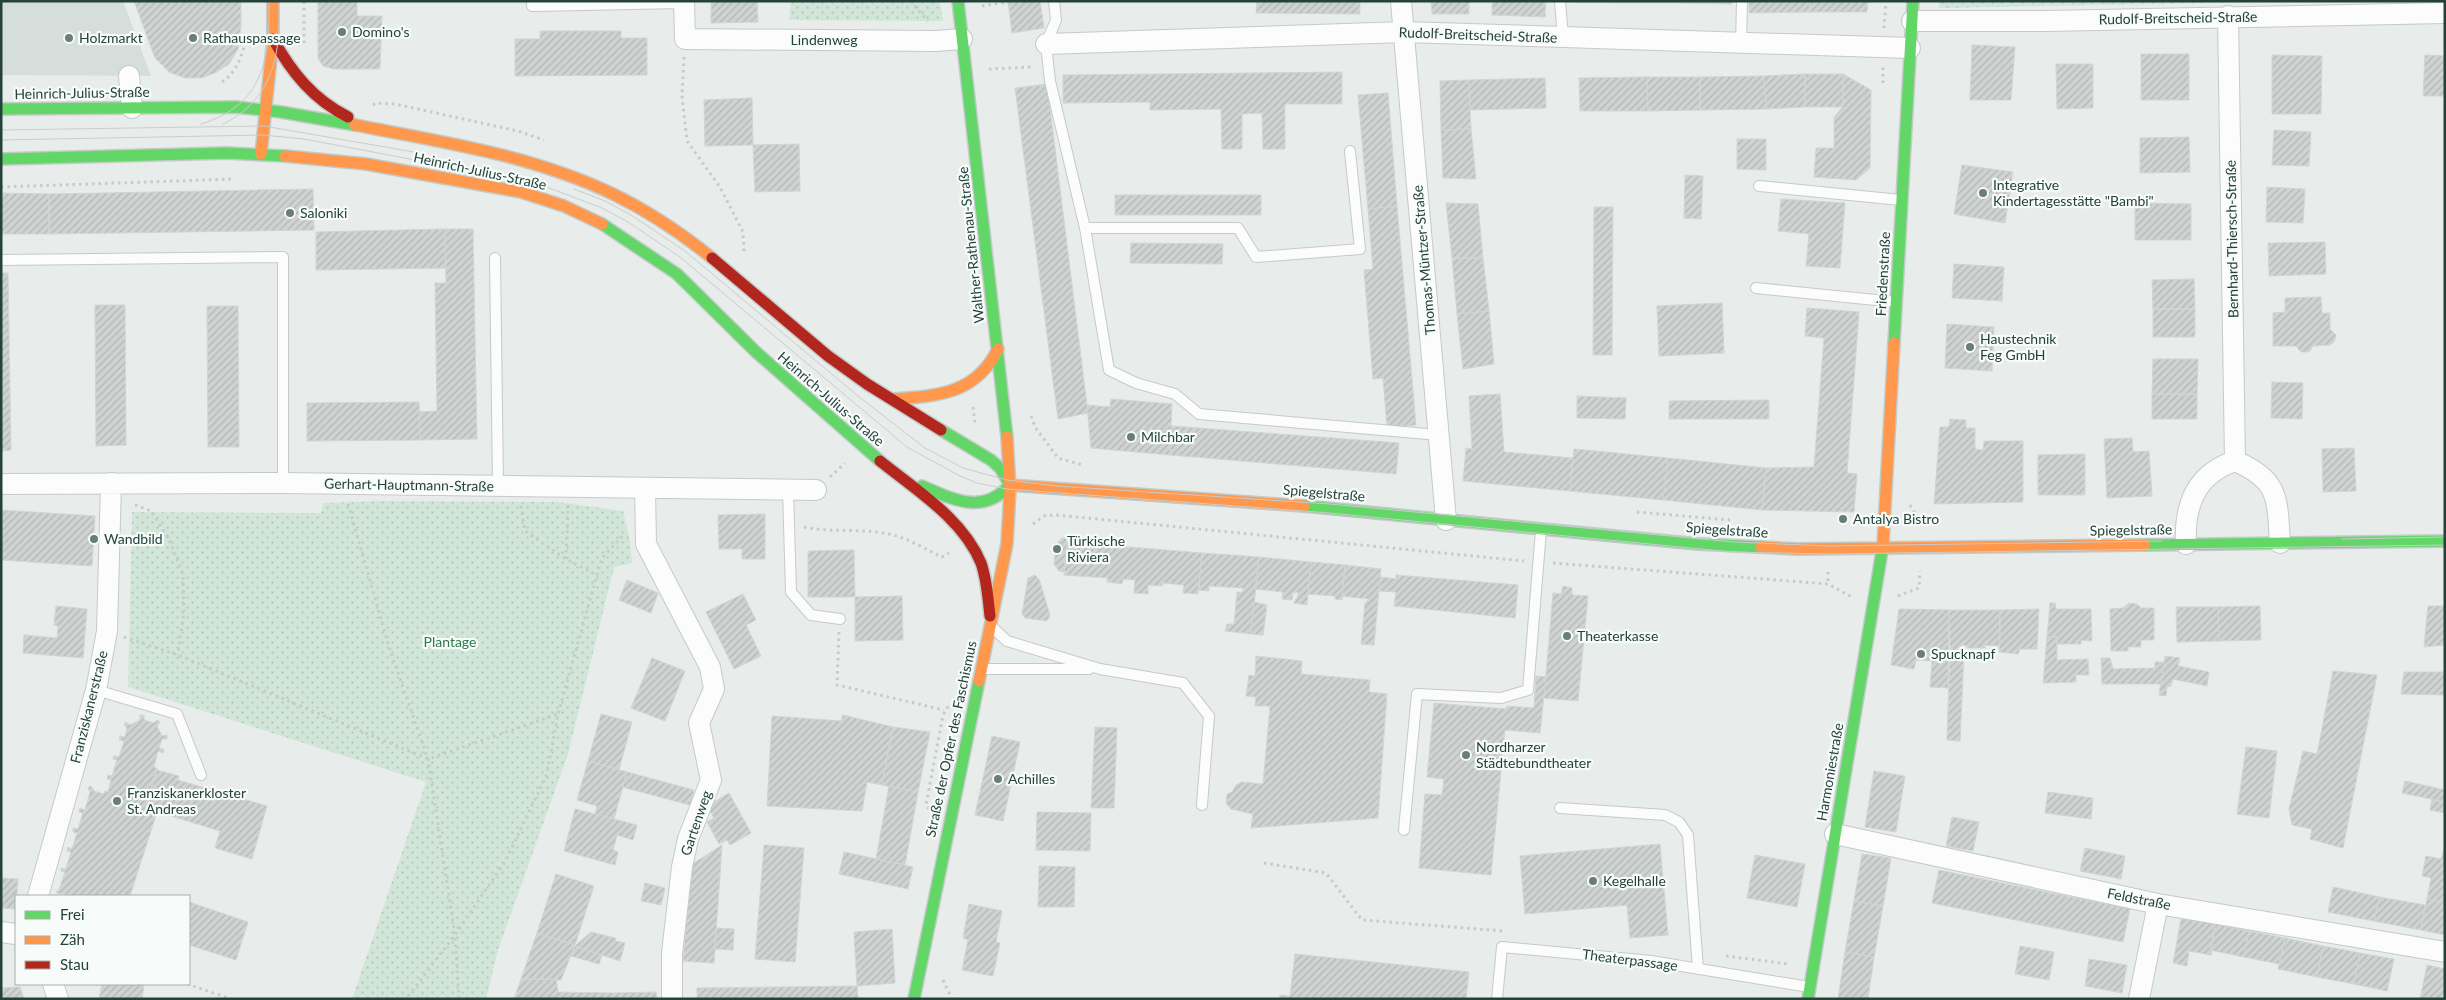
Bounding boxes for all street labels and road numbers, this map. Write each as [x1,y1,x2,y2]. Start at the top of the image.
street label: Rudolf-Breitscheid-Straße [2098,8,2258,27]
street label: Rudolf-Breitscheid-Straße [1398,23,1558,46]
street label: Lindenweg [791,31,857,48]
street label: Heinrich-Julius-Straße [14,83,150,102]
street label: Heinrich-Julius-Straße [412,148,548,193]
street label: Bernhard-Thiersch-Straße [2222,160,2241,318]
street label: Walther-Rathenau-Straße [954,166,987,324]
street label: Thomas-Müntzer-Straße [1408,184,1439,336]
street label: Friedenstraße [1872,231,1893,317]
street label: Heinrich-Julius-Straße [775,348,888,449]
street label: Gerhart-Hauptmann-Straße [324,475,494,494]
street label: Spiegelstraße [1282,480,1366,505]
street label: Spiegelstraße [1685,518,1769,541]
street label: Spiegelstraße [2090,520,2172,539]
street label: Straße der Opfer des Faschismus [921,639,980,839]
street label: Franziskanerstraße [66,649,111,765]
street label: Harmoniestraße [1813,722,1846,822]
street label: Gartenweg [676,788,715,858]
street label: Feldstraße [2106,884,2172,913]
street label: Theaterpassage [1581,945,1679,974]

